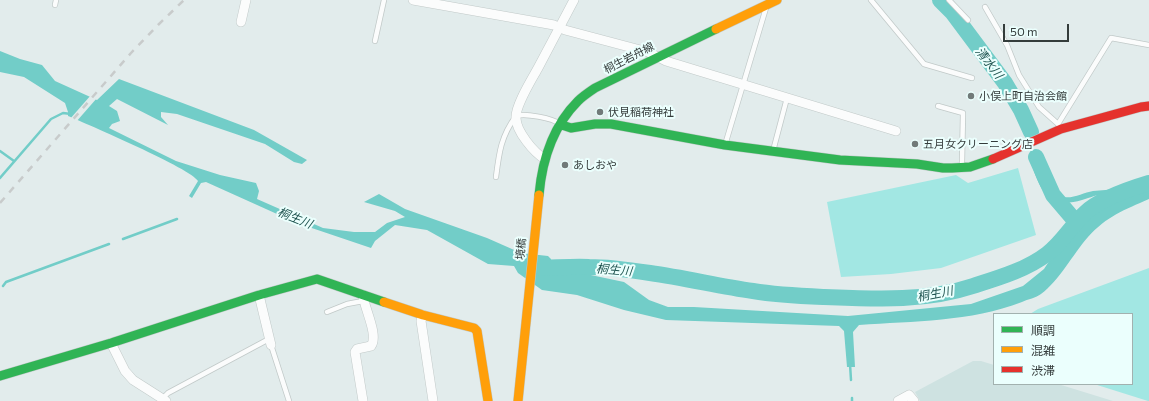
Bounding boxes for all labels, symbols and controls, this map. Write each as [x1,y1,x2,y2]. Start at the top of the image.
scale bar [1005,16,1071,42]
text: 50 m [1010,24,1038,38]
street label: 桐生岩舟線 [602,40,656,76]
water label: 清水川 [972,44,1006,82]
place label: 小俣上町自治会館 [979,89,1067,103]
marker: 小俣上町自治会館 [966,91,976,101]
place label: 伏見稲荷神社 [608,105,674,119]
marker: 伏見稲荷神社 [595,107,605,117]
place label: 五月女クリーニング店 [923,137,1033,151]
marker: 五月女クリーニング店 [910,139,920,149]
place label: あしおや [573,158,617,172]
marker: あしおや [560,160,570,170]
water label: 桐生川 [276,205,314,231]
street label: 境橋 [513,237,529,261]
water label: 桐生川 [595,261,633,279]
water label: 桐生川 [916,283,954,305]
legend [993,313,1133,385]
text: 順調 [1031,323,1055,337]
text: 混雑 [1031,343,1055,357]
text: 渋滞 [1031,363,1055,377]

